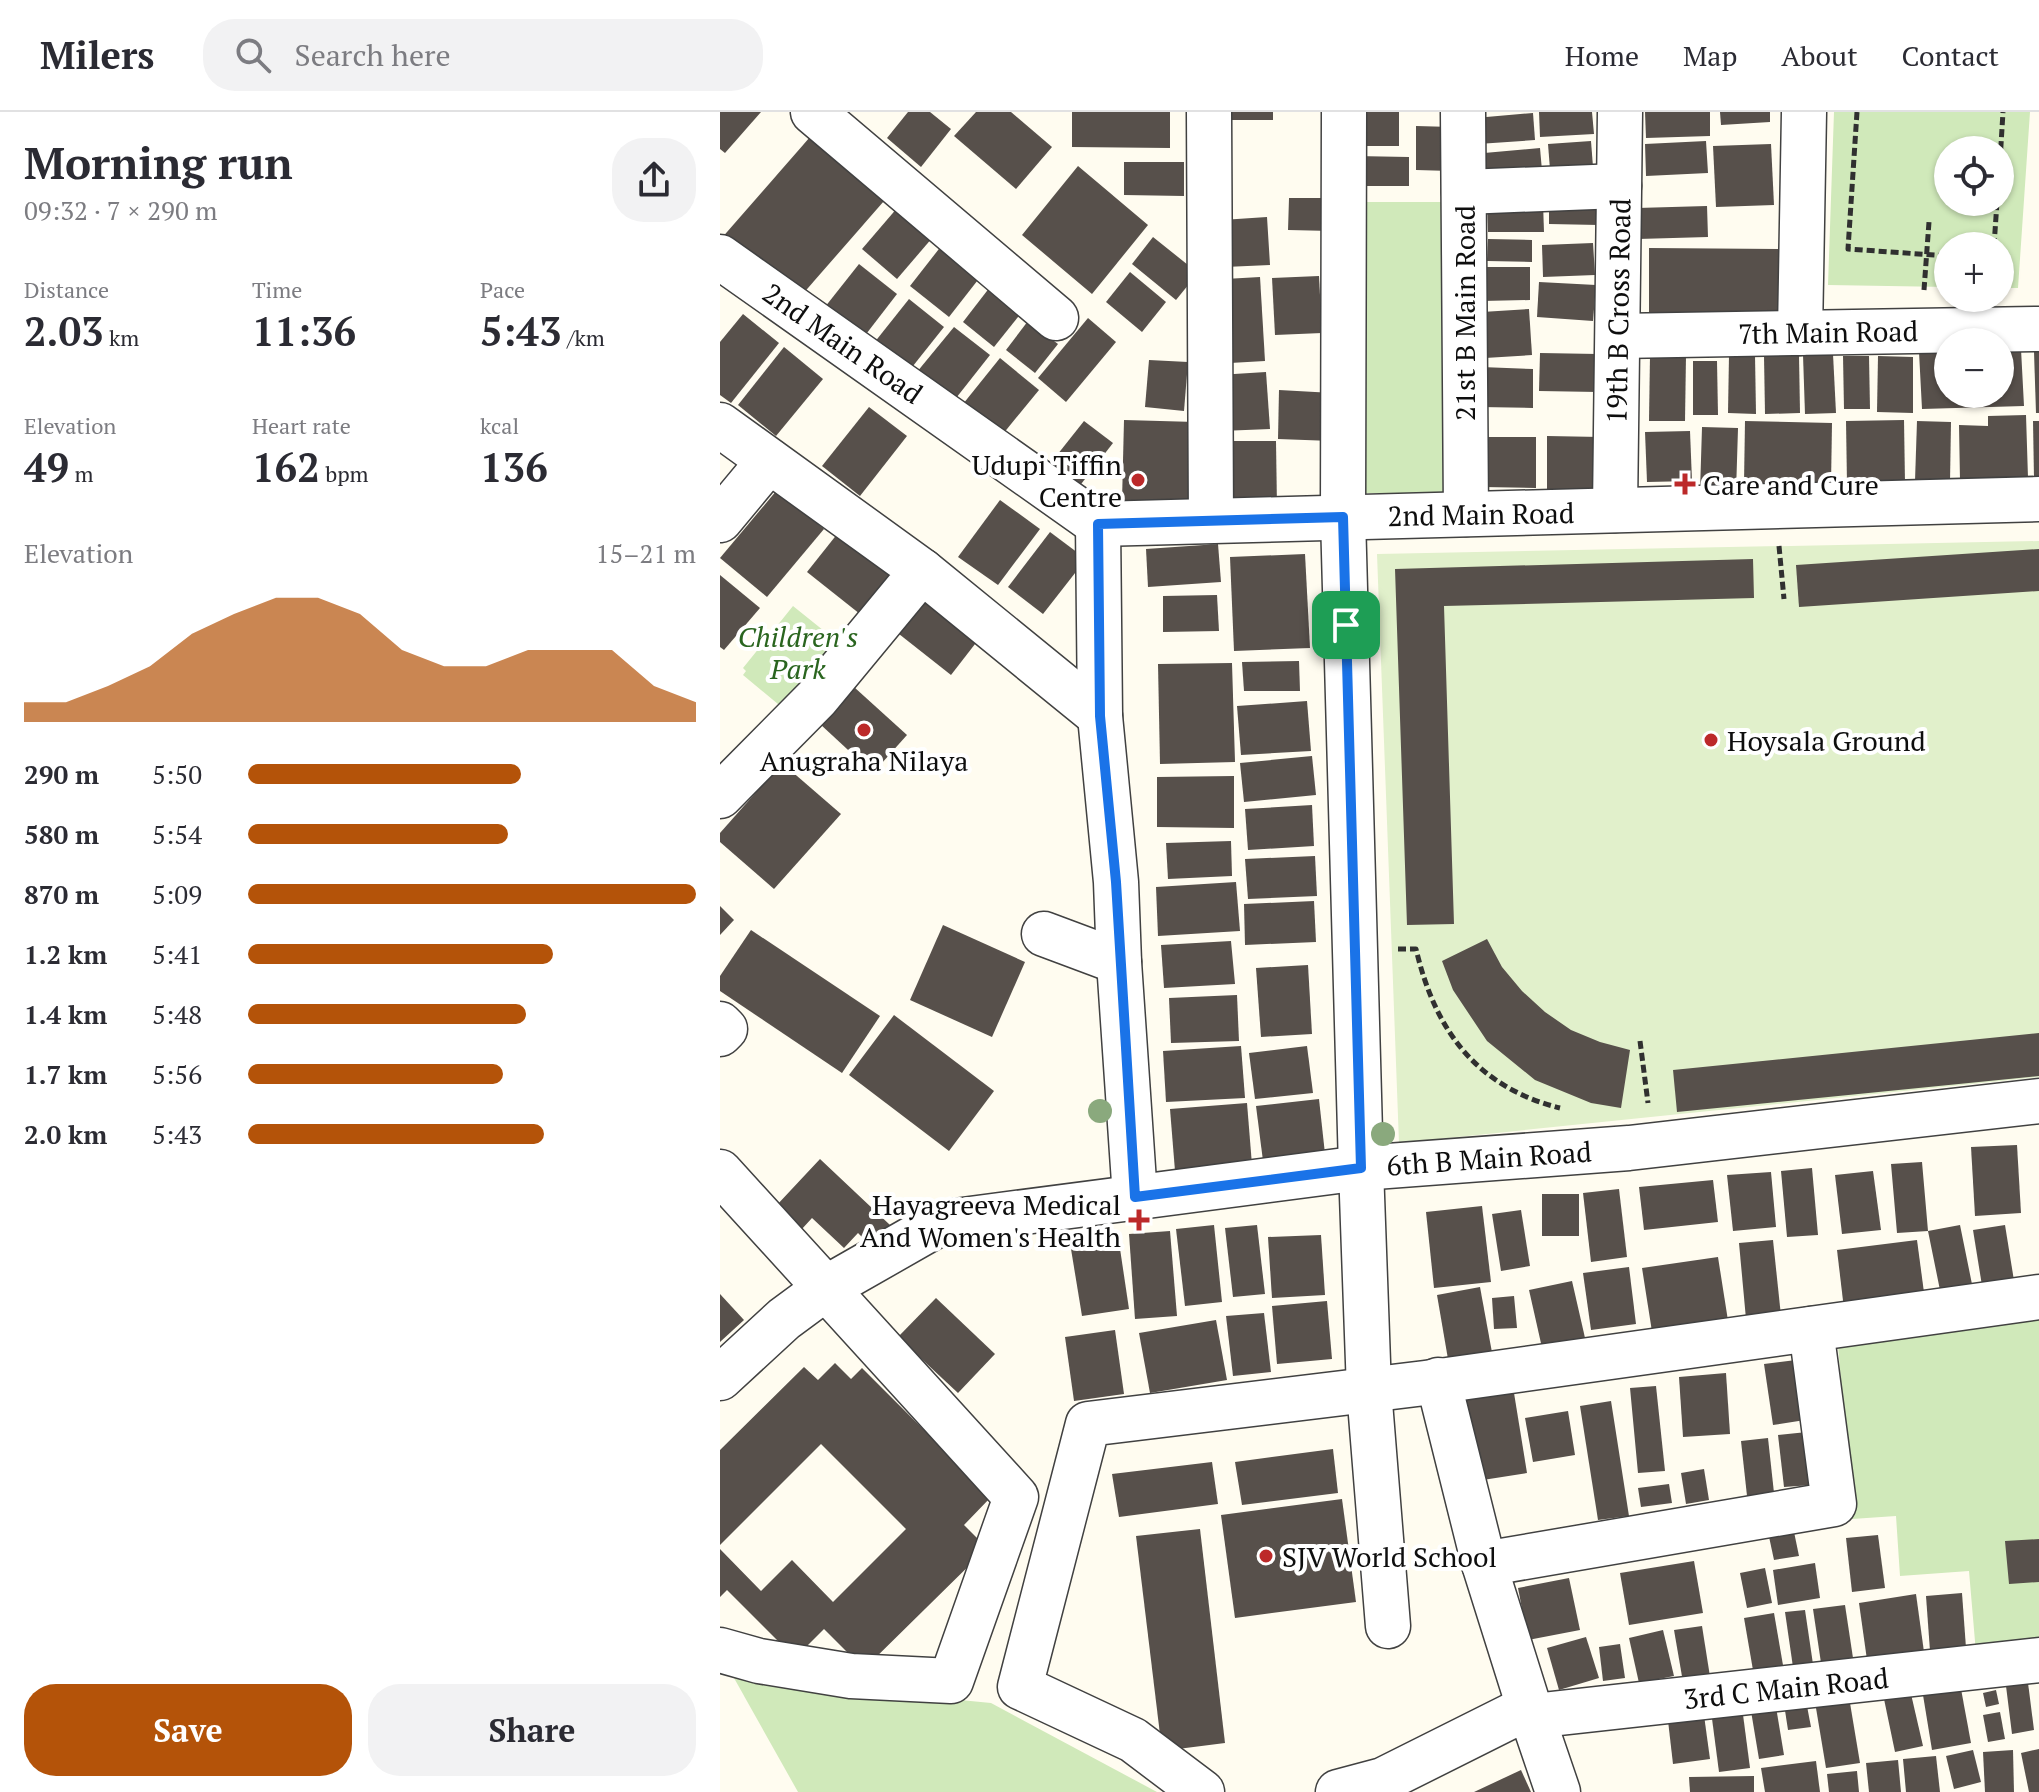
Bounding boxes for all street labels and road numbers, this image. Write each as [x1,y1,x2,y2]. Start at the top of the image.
street label: 19th B Cross Road [1598,198,1638,424]
street label: 21st B Main Road [1446,205,1483,421]
street label: 2nd Main Road [756,274,930,412]
street label: 7th Main Road [1738,312,1918,352]
street label: 2nd Main Road [1387,494,1575,534]
street label: 6th B Main Road [1385,1132,1593,1184]
street label: 3rd C Main Road [1682,1659,1890,1717]

